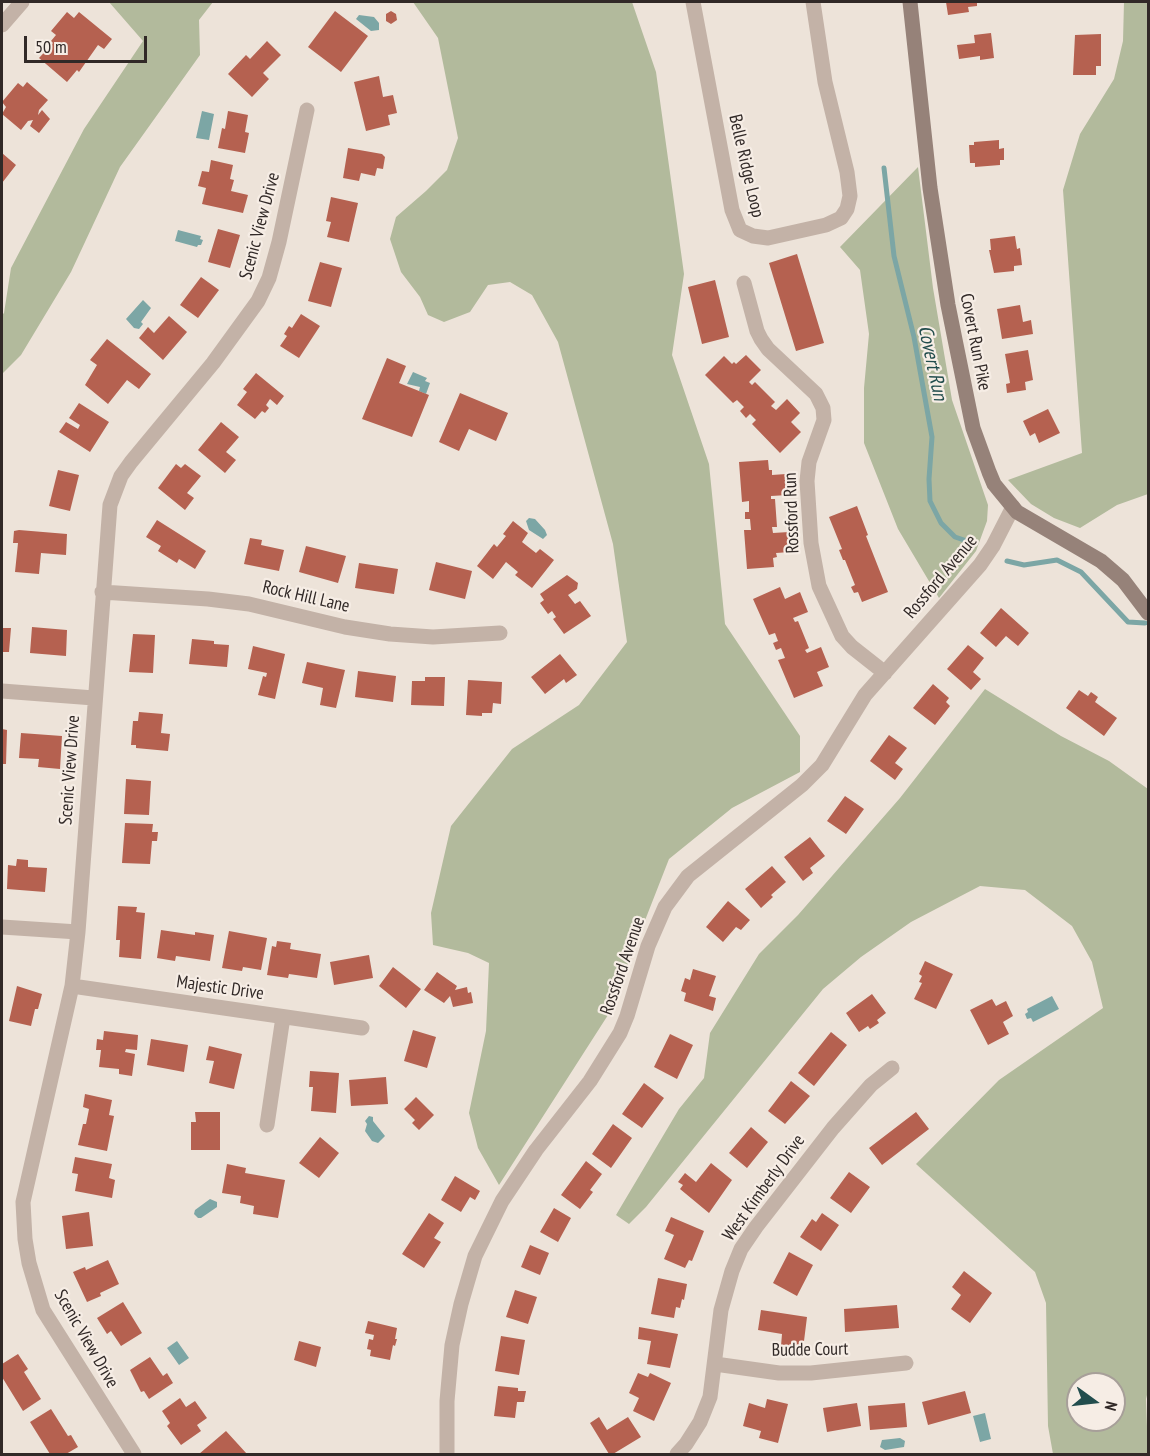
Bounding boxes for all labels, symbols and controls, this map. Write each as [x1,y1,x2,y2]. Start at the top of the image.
scale bar [27,24,150,62]
text: 50 m [35,35,67,58]
street label: Belle Ridge Loop [724,112,768,220]
street label: Scenic View Drive [235,170,285,282]
street label: Covert Run Pike [955,292,995,392]
water label: Covert Run [912,323,952,403]
street label: Rossford Run [780,472,804,554]
street label: Rossford Avenue [900,531,982,623]
street label: Rock Hill Lane [260,577,352,617]
street label: Scenic View Drive [55,714,85,826]
street label: Rossford Avenue [596,914,650,1018]
street label: Majestic Drive [175,971,265,1005]
street label: West Kimberly Drive [718,1131,810,1245]
street label: Scenic View Drive [49,1286,123,1392]
street label: Budde Court [771,1339,849,1361]
north arrow [1066,1372,1126,1432]
text: N [1101,1399,1122,1413]

